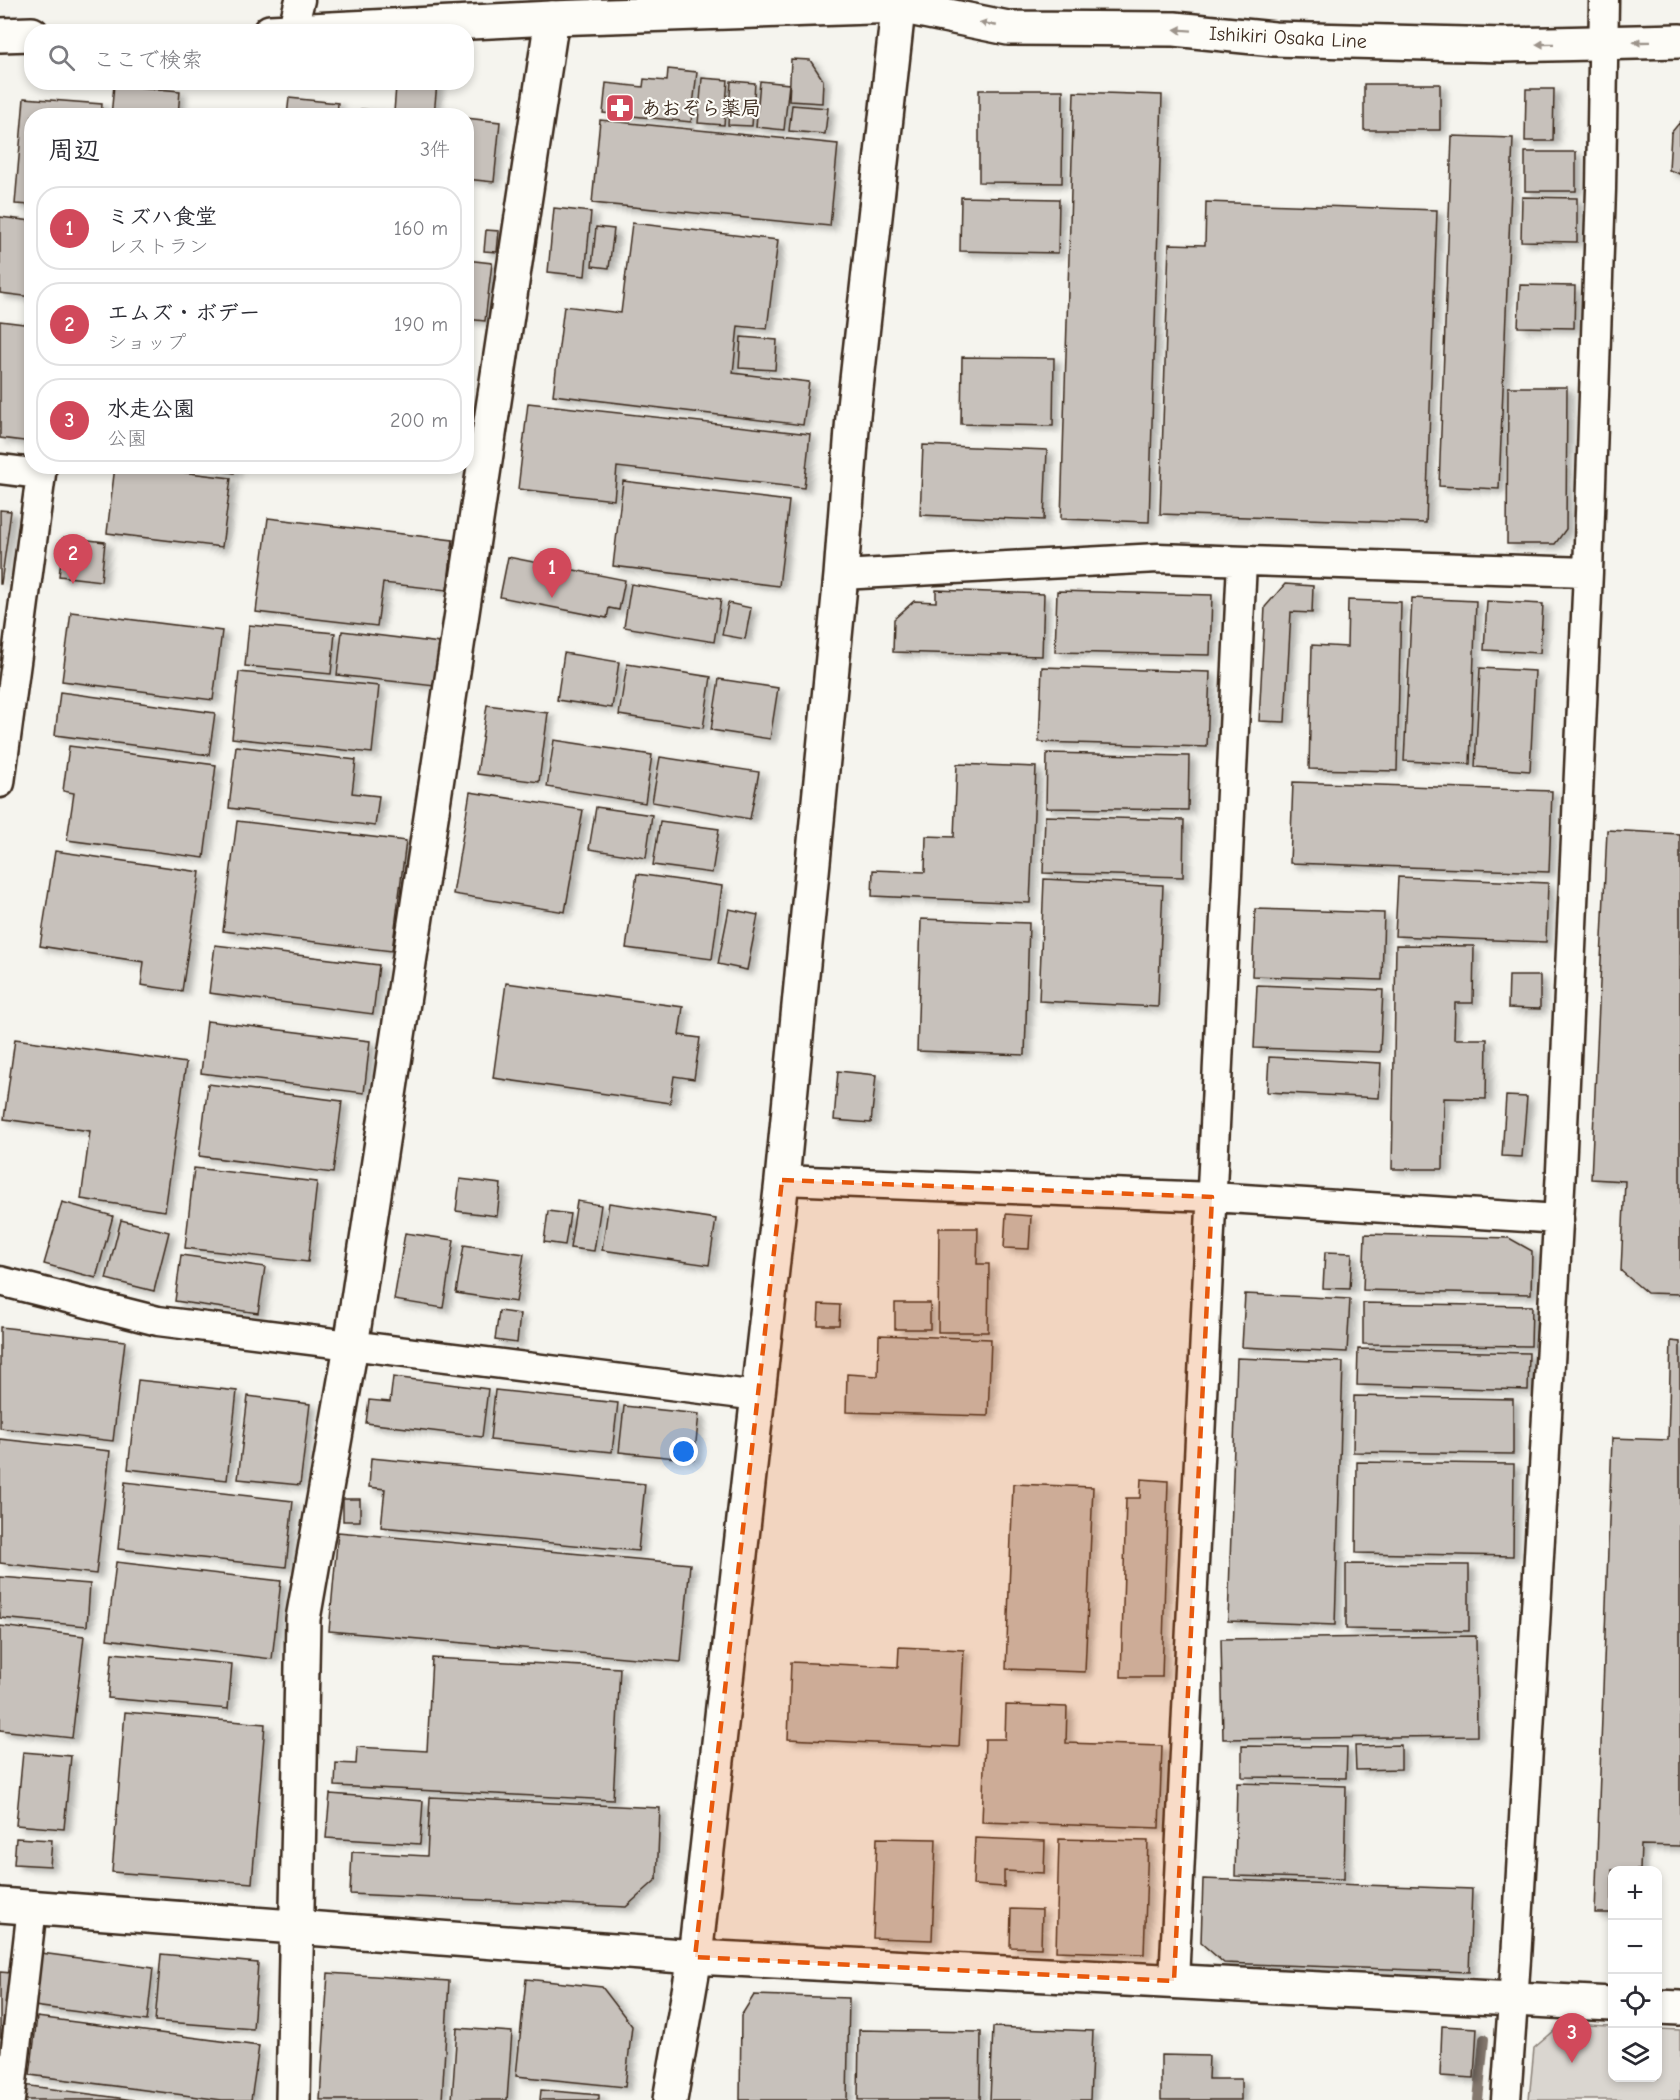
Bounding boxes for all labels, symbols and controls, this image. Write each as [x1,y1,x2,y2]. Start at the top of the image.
one-way arrow [978,19,997,28]
street label: Ishikiri Osaka Line [1208,22,1368,53]
search box [24,24,474,90]
one-way arrow [1173,25,1192,35]
one-way arrow [1632,37,1651,47]
one-way arrow [1536,39,1555,49]
icon: search [45,41,78,74]
text: ここで検索 [93,47,203,73]
pharmacy icon: あおぞら薬局 [604,92,636,124]
place label: あおぞら薬局 [641,97,761,120]
text: 周辺 [48,136,100,166]
text: 3件 [420,138,450,161]
text: ミズハ食堂 [107,204,217,230]
text: 1 [66,217,73,240]
text: 160 m [394,217,448,240]
text: レストラン [107,235,209,258]
text: エムズ・ボデー [107,300,261,326]
text: 2 [65,313,74,336]
text: 190 m [394,313,448,336]
text: ショップ [107,331,186,354]
text: 水走公園 [107,396,195,422]
text: 3 [65,409,74,432]
text: 200 m [390,409,448,432]
text: 公園 [107,427,147,450]
pin: 2 [54,534,92,584]
pin: 1 [532,548,572,598]
your location [669,1437,698,1466]
map controls [1608,1866,1662,2082]
button: + [1608,1866,1662,1920]
button: − [1608,1920,1662,1974]
button: locate [1608,1974,1662,2028]
pin: 3 [1552,2014,1592,2063]
button: layers [1608,2028,1662,2082]

